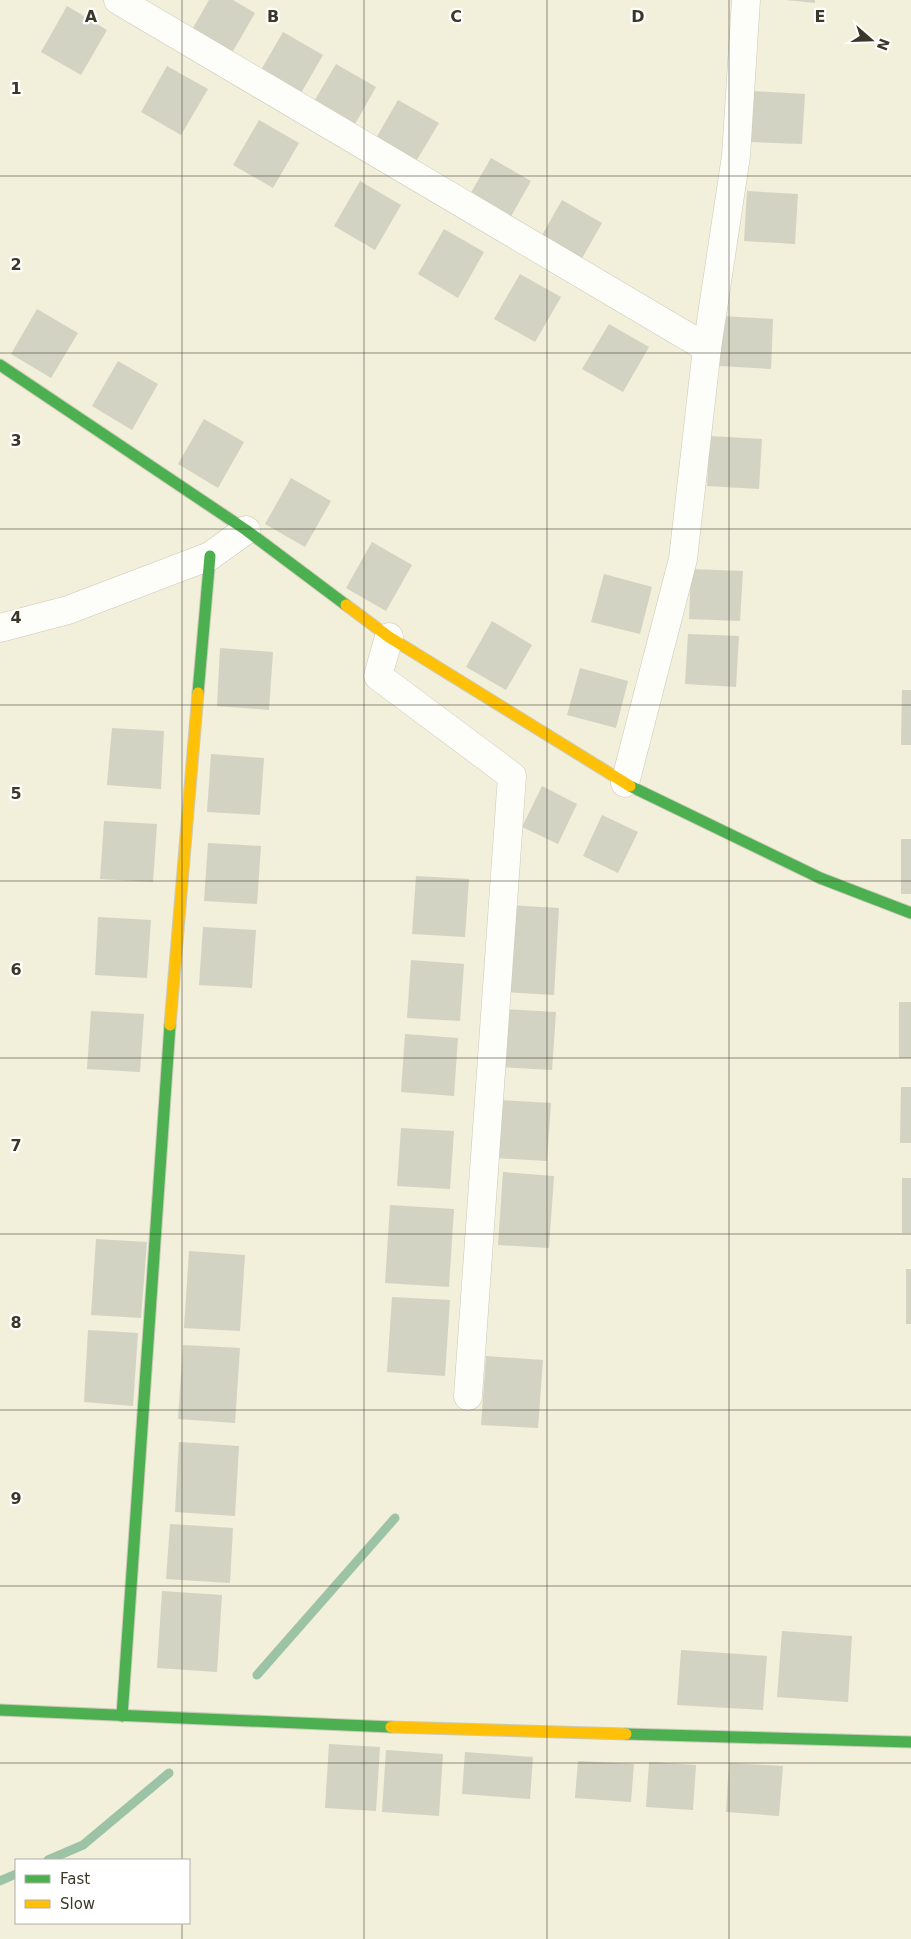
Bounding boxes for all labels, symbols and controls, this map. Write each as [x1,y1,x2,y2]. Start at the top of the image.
text: A [85,7,98,26]
text: B [267,7,279,26]
text: C [450,7,462,26]
text: D [631,7,645,26]
text: E [815,7,825,26]
north arrow [846,15,896,65]
text: N [874,36,893,53]
text: 1 [10,79,22,98]
text: 2 [10,255,22,274]
text: 3 [10,431,22,450]
text: 4 [10,608,22,627]
text: 5 [10,784,22,803]
text: 6 [10,960,22,979]
text: 7 [10,1136,22,1155]
text: 8 [10,1313,22,1332]
text: 9 [10,1489,22,1508]
legend [15,1859,190,1924]
text: Fast [60,1870,90,1888]
text: Slow [60,1895,95,1913]

